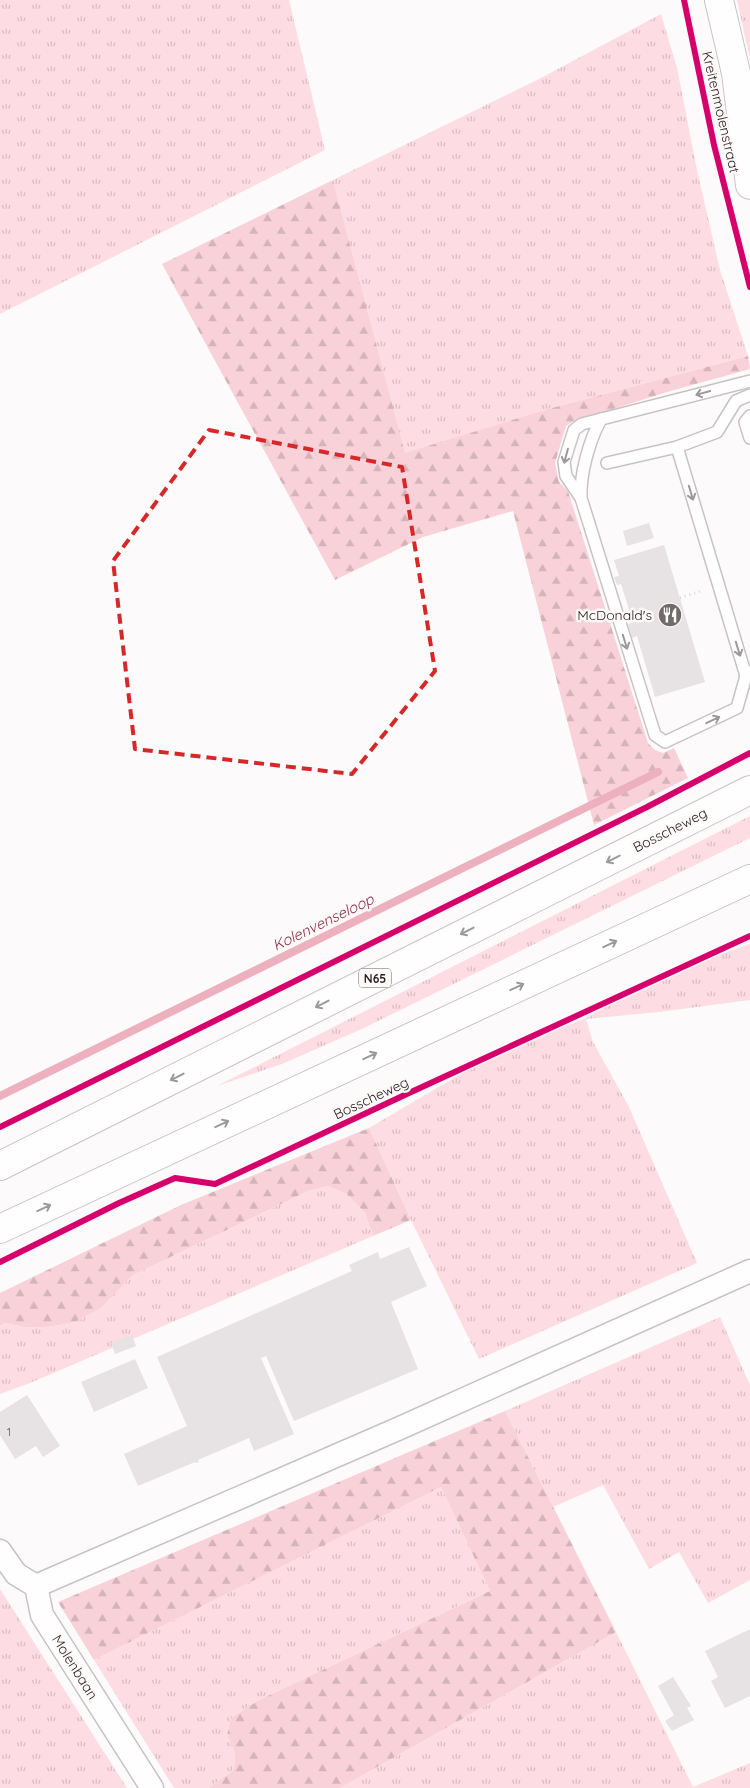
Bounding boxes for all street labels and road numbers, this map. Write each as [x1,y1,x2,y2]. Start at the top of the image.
street label: Kreitenmolenstraat [698,49,744,175]
street label: Bosscheweg [630,804,710,856]
road number: N65 [359,968,391,988]
street label: Bosscheweg [331,1073,411,1123]
street label: Molenbaan [48,1631,102,1703]

